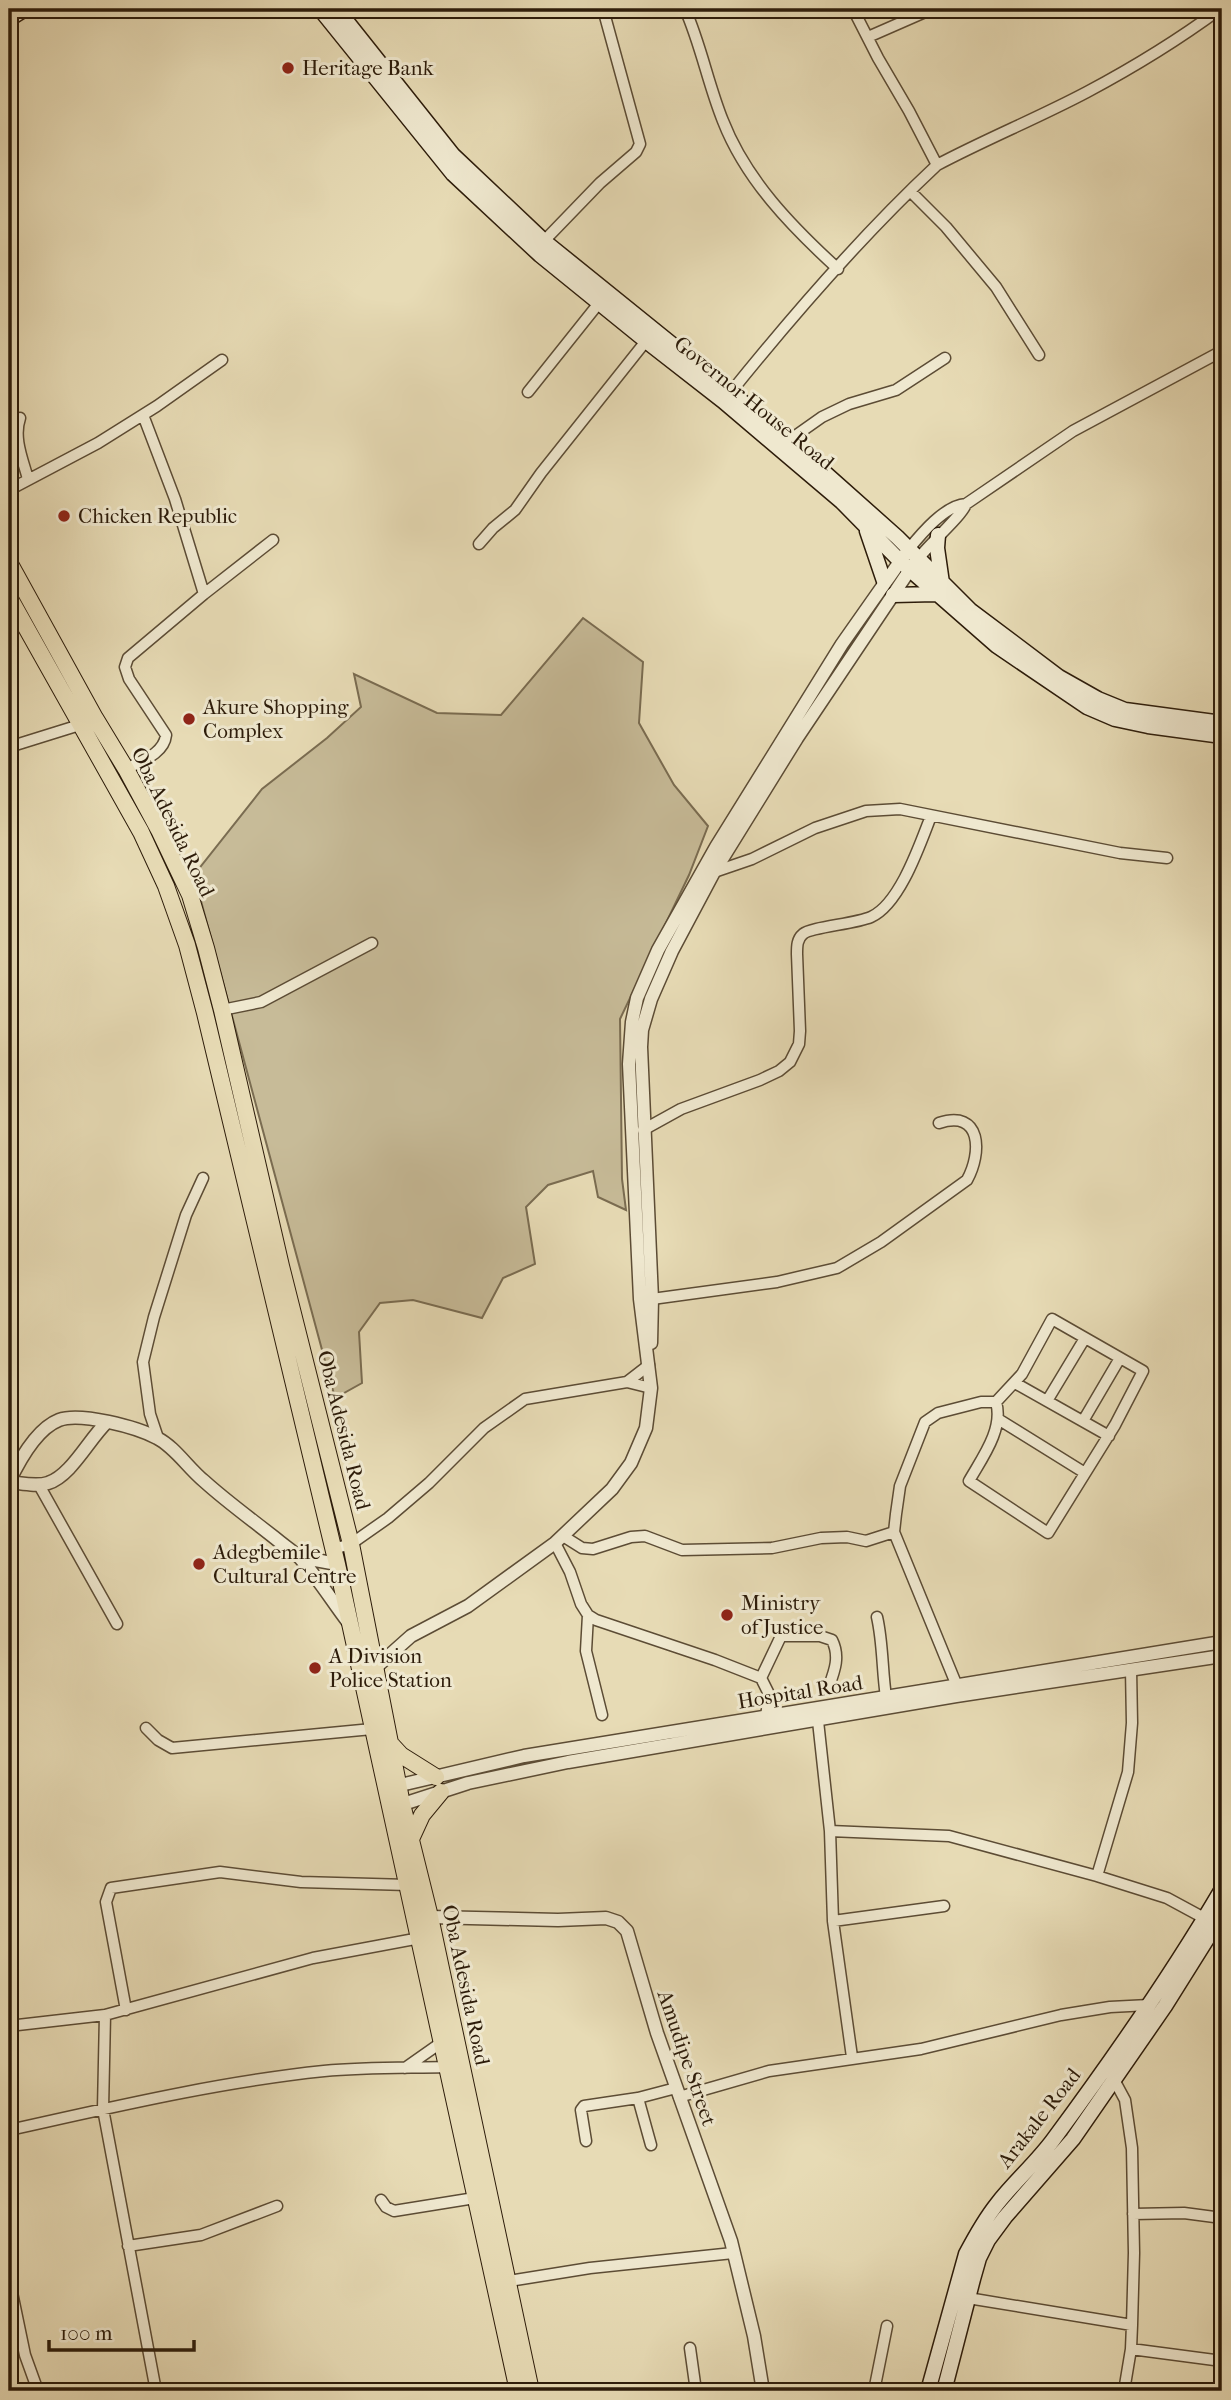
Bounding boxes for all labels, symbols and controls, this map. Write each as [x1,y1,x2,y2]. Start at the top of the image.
place label: Heritage Bank [302,56,434,80]
marker: Heritage Bank [280,60,296,76]
street label: Governor House Road [669,331,839,475]
place label: Chicken Republic [78,504,237,528]
marker: Chicken Republic [56,508,72,524]
place label: Akure Shopping Complex [202,695,349,743]
marker: Akure Shopping Complex [181,711,197,727]
street label: Oba Adesida Road [126,743,220,901]
street label: Oba Adesida Road [313,1348,376,1513]
place label: Adegbemile Cultural Centre [212,1540,356,1588]
marker: Adegbemile Cultural Centre [191,1556,207,1572]
place label: Ministry of Justice [741,1591,823,1639]
marker: Ministry of Justice [719,1607,735,1623]
place label: A Division Police Station [328,1644,452,1692]
marker: A Division Police Station [307,1660,323,1676]
street label: Hospital Road [736,1670,865,1714]
street label: Oba Adesida Road [437,1903,495,2068]
street label: Amudipe Street [652,1986,722,2130]
street label: Arakale Road [992,2063,1086,2173]
scale bar [49,2309,194,2353]
text: 100 m [60,2321,113,2345]

